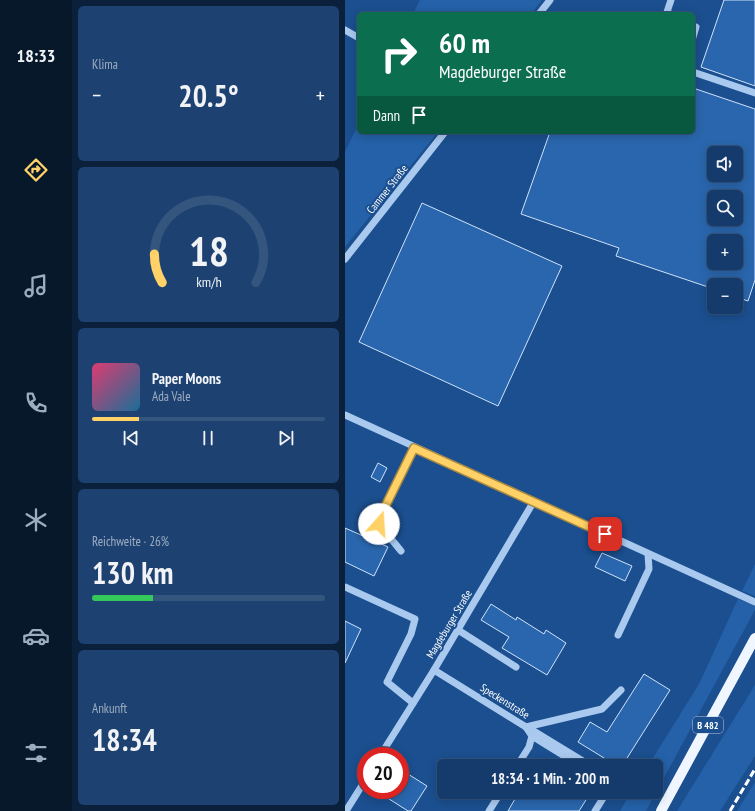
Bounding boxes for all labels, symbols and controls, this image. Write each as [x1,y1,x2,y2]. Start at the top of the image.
text: 60 m [439,24,490,61]
icon: right [373,28,425,80]
text: 18:33 [17,44,55,67]
text: Klima [92,56,118,73]
text: Magdeburger Straße [439,60,566,83]
text: 20.5° [178,76,239,115]
text: − [92,81,101,109]
text: + [316,81,325,109]
icon: arrive [408,104,430,126]
text: Dann [373,106,400,125]
map controls [707,146,743,314]
button: sound [707,146,743,182]
icon: directions [22,156,50,184]
street label: Cammer Straße [363,161,411,216]
button: search [707,190,743,226]
text: 18 [189,223,228,276]
button: + [707,234,743,270]
text: km/h [196,271,221,290]
icon: music [22,272,50,300]
button: − [707,278,743,314]
text: Paper Moons [152,369,221,388]
text: Ada Vale [152,388,191,405]
icon: phone [22,389,50,417]
icon: previous [120,427,142,449]
icon: pause [197,427,219,449]
icon: next [275,427,297,449]
position arrow [358,503,400,545]
icon: climate [22,506,50,534]
pin [588,517,622,551]
icon: arrive [594,523,616,545]
text: Reichweite · 26% [92,533,169,550]
text: 130 km [92,553,173,592]
street label: Magdeburger Straße [423,587,475,661]
icon: car [22,622,50,650]
street label: Speckenstraße [478,680,533,722]
text: Ankunft [92,700,127,717]
road number: B 482 [693,717,723,733]
text: 18:34 [92,720,157,759]
icon: filters [22,739,50,767]
speed limit sign: 20 [357,747,409,799]
text: 18:34 · 1 Min. · 200 m [491,769,609,788]

